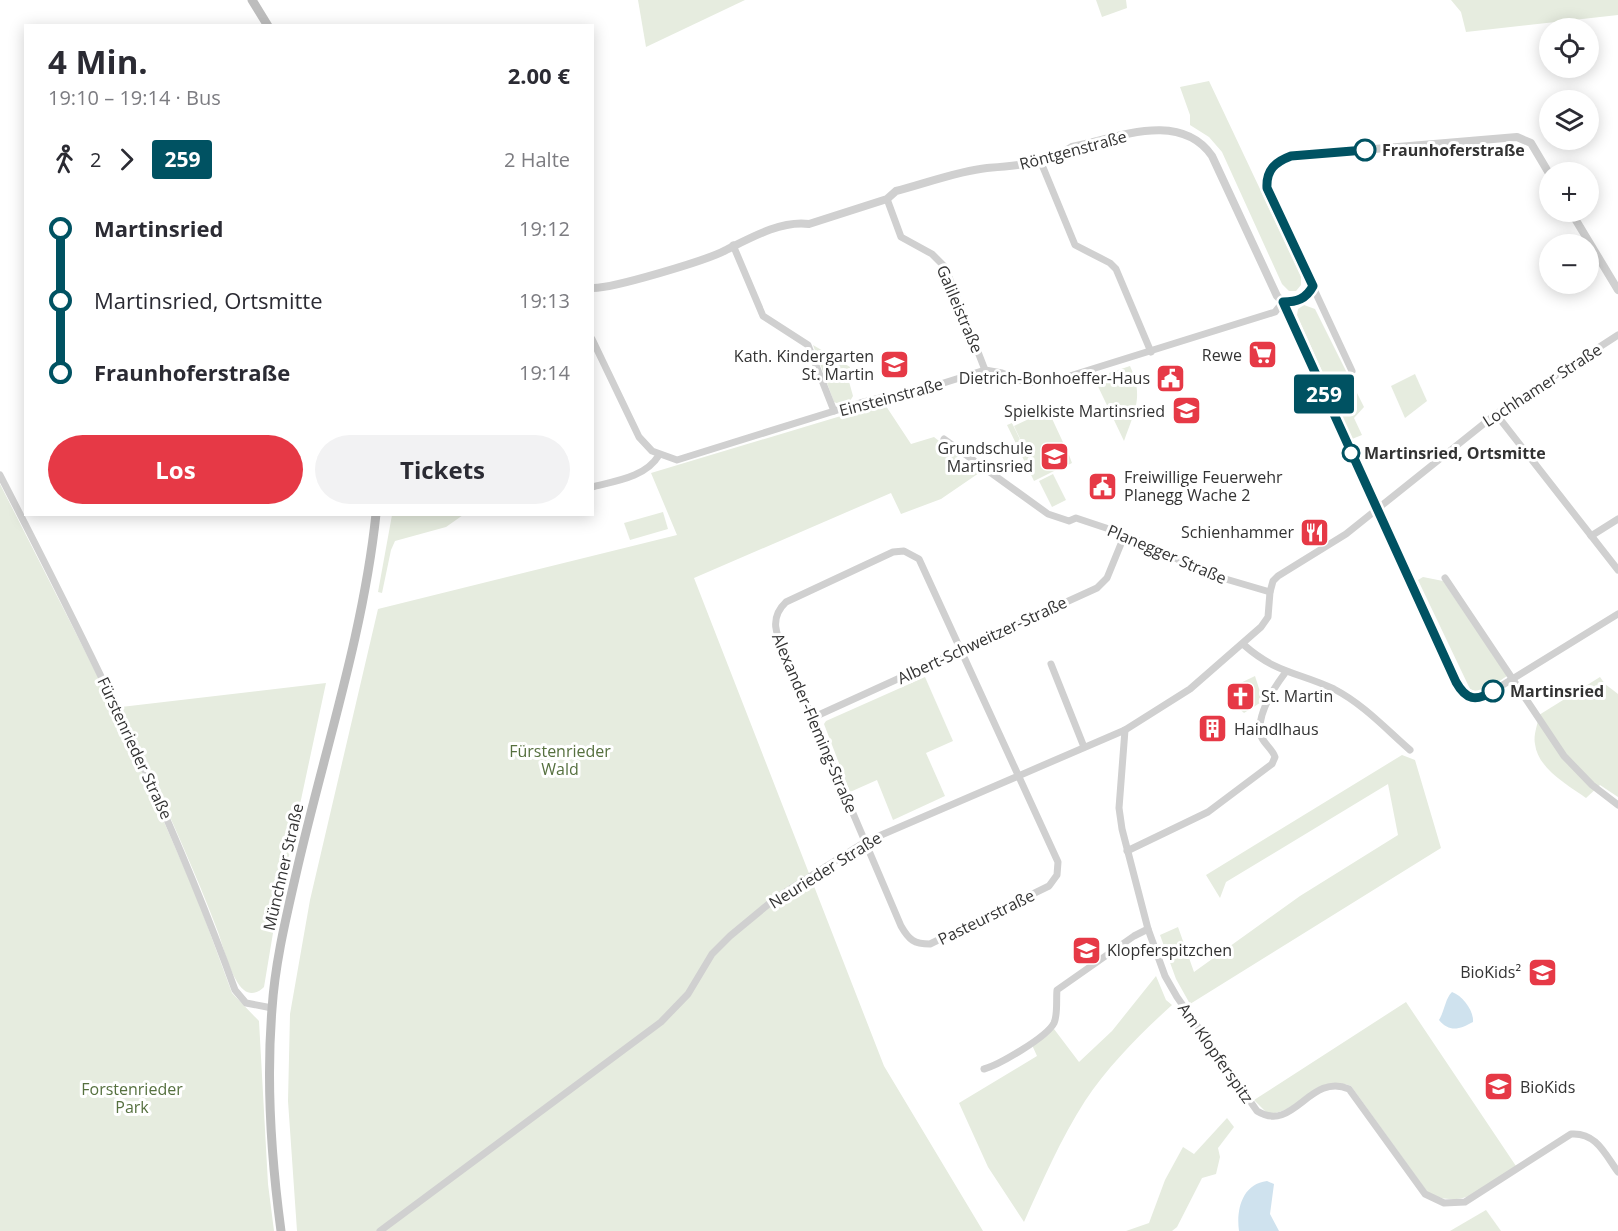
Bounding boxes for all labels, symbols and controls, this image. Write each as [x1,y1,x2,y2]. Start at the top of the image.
map controls [1539,18,1599,294]
button: locate [1539,18,1599,78]
text: 4 Min. [48,39,148,84]
text: 2.00 € [508,60,570,90]
text: 19:10 – 19:14 · Bus [48,84,221,111]
button: layers [1539,90,1599,150]
street label: Röntgenstraße [1017,125,1129,175]
marker: Fraunhoferstraße [1354,139,1376,161]
place label: Fraunhoferstraße [1382,139,1525,161]
icon: walk [48,143,81,176]
icon: forward [110,143,143,176]
text: 259 [164,145,200,173]
text: 2 [90,146,101,173]
text: 2 Halte [504,146,570,173]
button: + [1539,162,1599,222]
text: Martinsried [94,213,223,243]
text: 19:12 [519,215,570,242]
button: − [1539,234,1599,294]
street label: Galileistraße [932,262,988,356]
text: Martinsried, Ortsmitte [94,285,323,315]
text: 19:13 [519,287,570,314]
street label: Lochhamer Straße [1478,338,1606,432]
supermarket icon: Rewe [1247,339,1279,371]
place label: Rewe [1202,344,1242,366]
place label: Kath. Kindergarten St. Martin [734,345,874,385]
school or university icon: Kath. Kindergarten St. Martin [879,349,911,381]
text: Fraunhoferstraße [94,357,290,387]
text: 19:14 [519,359,570,386]
public building icon: Dietrich-Bonhoeffer-Haus [1155,362,1187,394]
place label: Dietrich-Bonhoeffer-Haus [959,367,1150,389]
street label: Einsteinstraße [837,373,945,421]
line badge: 259 [1290,374,1358,414]
text: 259 [1306,380,1342,408]
school or university icon: Spielkiste Martinsried [1170,395,1202,427]
place label: Spielkiste Martinsried [1004,400,1165,422]
button: Los [48,435,303,504]
button: Tickets [315,435,570,504]
place label: Grundschule Martinsried [937,437,1033,477]
school or university icon: Grundschule Martinsried [1038,441,1070,473]
place label: Martinsried, Ortsmitte [1364,442,1546,464]
marker: Martinsried, Ortsmitte [1342,444,1360,462]
place label: Freiwillige Feuerwehr Planegg Wache 2 [1124,466,1283,506]
public building icon: Freiwillige Feuerwehr Planegg Wache 2 [1087,470,1119,502]
restaurant icon: Schienhammer [1299,516,1331,548]
street label: Planegger Straße [1104,519,1230,589]
place label: Schienhammer [1181,521,1294,543]
street label: Albert-Schweitzer-Straße [894,591,1070,689]
street label: Alexander-Fleming-Straße [767,630,863,816]
street label: Fürstenrieder Straße [92,673,178,823]
church icon: St. Martin [1224,680,1256,712]
marker: Martinsried [1482,680,1504,702]
place label: Martinsried [1510,680,1604,702]
place label: St. Martin [1261,685,1333,707]
building icon: Haindlhaus [1197,713,1229,745]
place label: Haindlhaus [1234,718,1319,740]
park label: Fürstenrieder Wald [509,740,611,780]
street label: Münchner Straße [258,801,308,933]
street label: Neurieder Straße [765,827,885,913]
street label: Pasteurstraße [934,884,1038,950]
school or university icon: Klopferspitzchen [1070,934,1102,966]
place label: Klopferspitzchen [1107,939,1232,961]
school or university icon: BioKids² [1526,956,1558,988]
place label: BioKids² [1460,961,1521,983]
street label: Am Klopferspitz [1173,998,1259,1108]
school or university icon: BioKids [1483,1071,1515,1103]
place label: BioKids [1520,1076,1575,1098]
park label: Forstenrieder Park [81,1078,183,1118]

